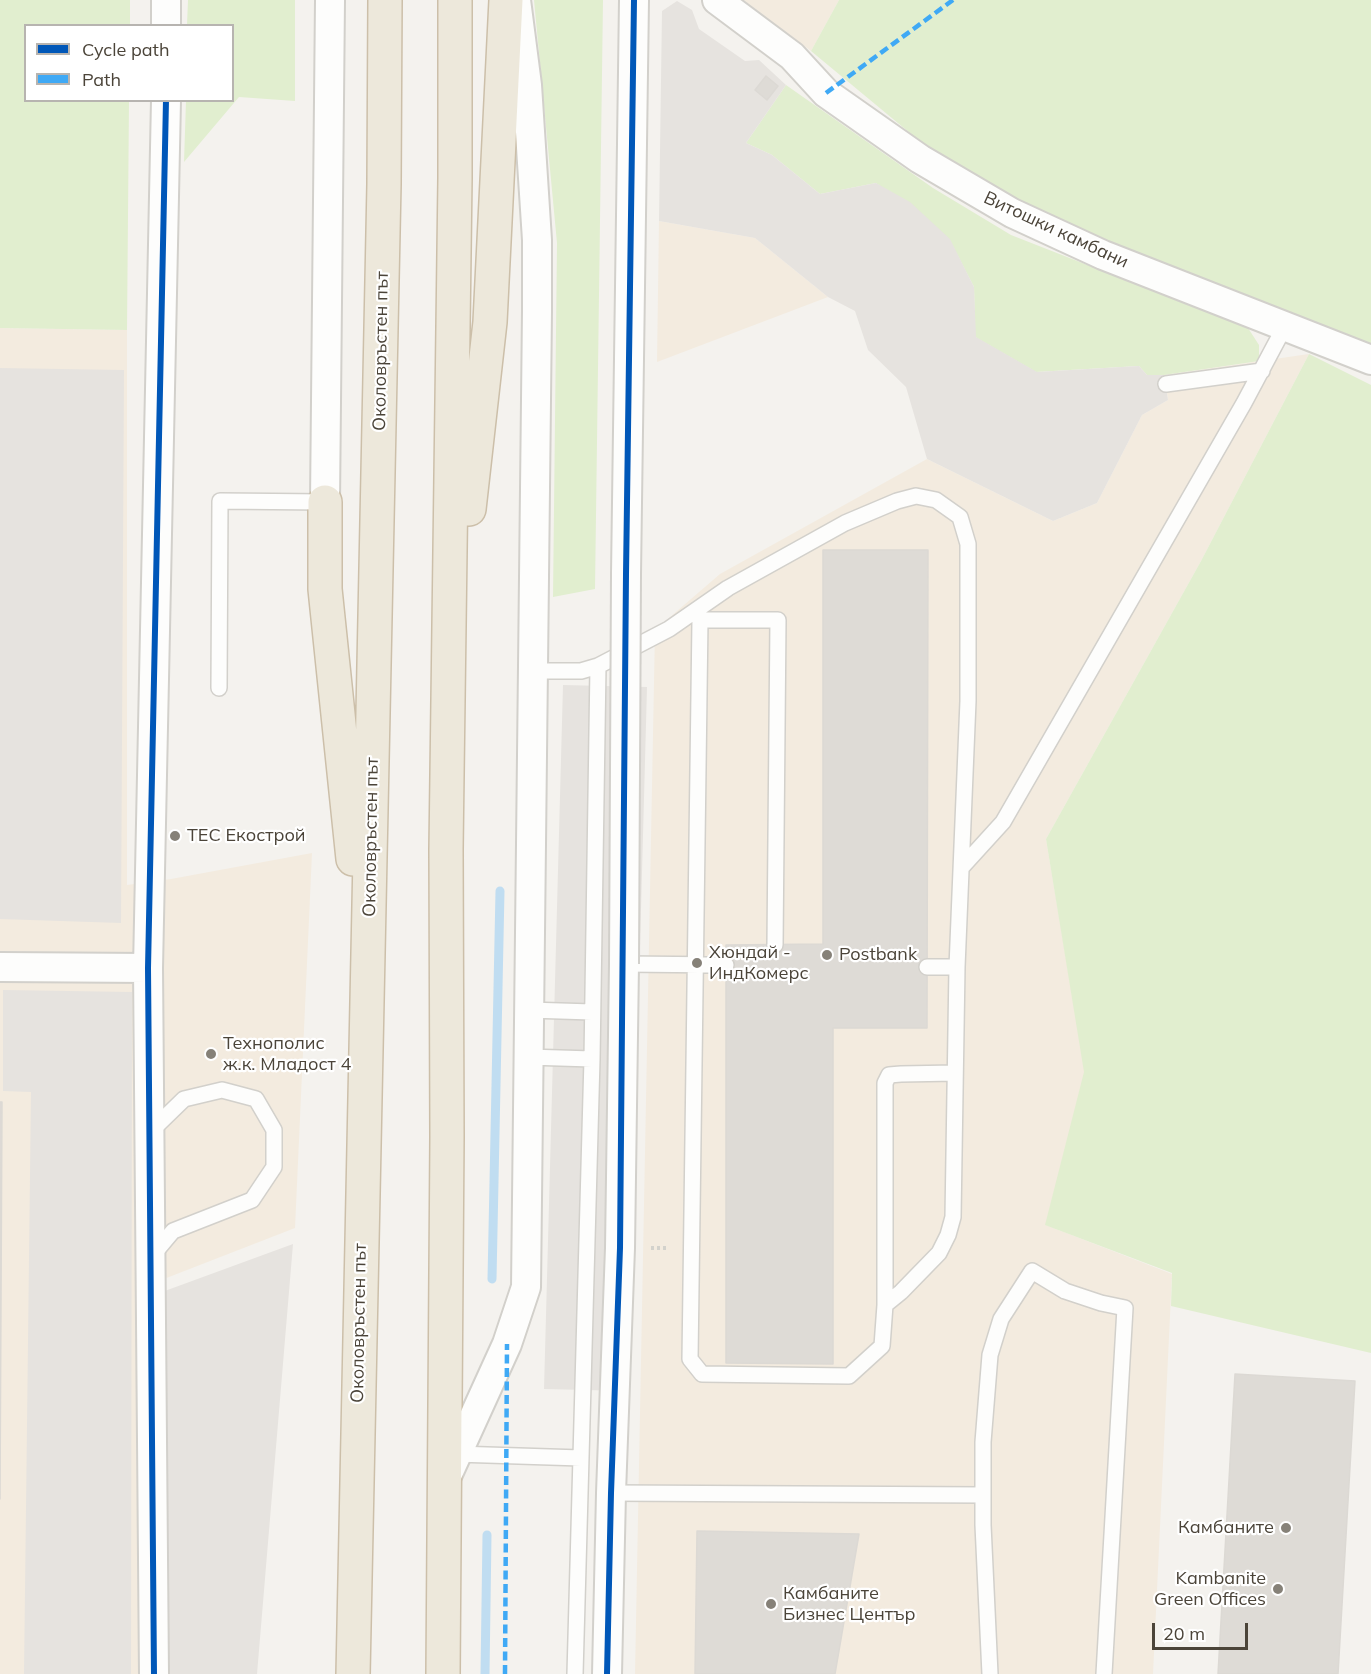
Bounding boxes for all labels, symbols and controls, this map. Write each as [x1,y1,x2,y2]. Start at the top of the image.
legend [24,24,234,102]
text: Cycle path [82,38,169,61]
text: Path [82,68,121,91]
street label: Витошки камбани [980,187,1132,273]
street label: Околовръстен път [369,271,393,431]
street label: Околовръстен път [359,757,383,917]
place label: ТЕС Екострой [187,825,306,847]
marker: ТЕС Екострой [168,829,182,843]
place label: Хюндай - ИндКомерс [709,942,808,984]
place label: Postbank [839,944,917,966]
marker: Postbank [820,948,834,962]
marker: Хюндай - ИндКомерс [690,956,704,970]
place label: Технополис ж.к. Младост 4 [223,1033,351,1076]
marker: Технополис ж.к. Младост 4 [204,1047,218,1061]
street label: Околовръстен път [347,1243,371,1403]
place label: Камбаните [1178,1517,1274,1539]
marker: Камбаните [1279,1521,1293,1535]
place label: Kambanite Green Offices [1154,1568,1266,1610]
marker: Kambanite Green Offices [1271,1582,1285,1596]
place label: Камбаните Бизнес Център [783,1583,916,1626]
marker: Камбаните Бизнес Център [764,1597,778,1611]
scale bar [1155,1611,1251,1649]
text: 20 m [1163,1622,1205,1645]

